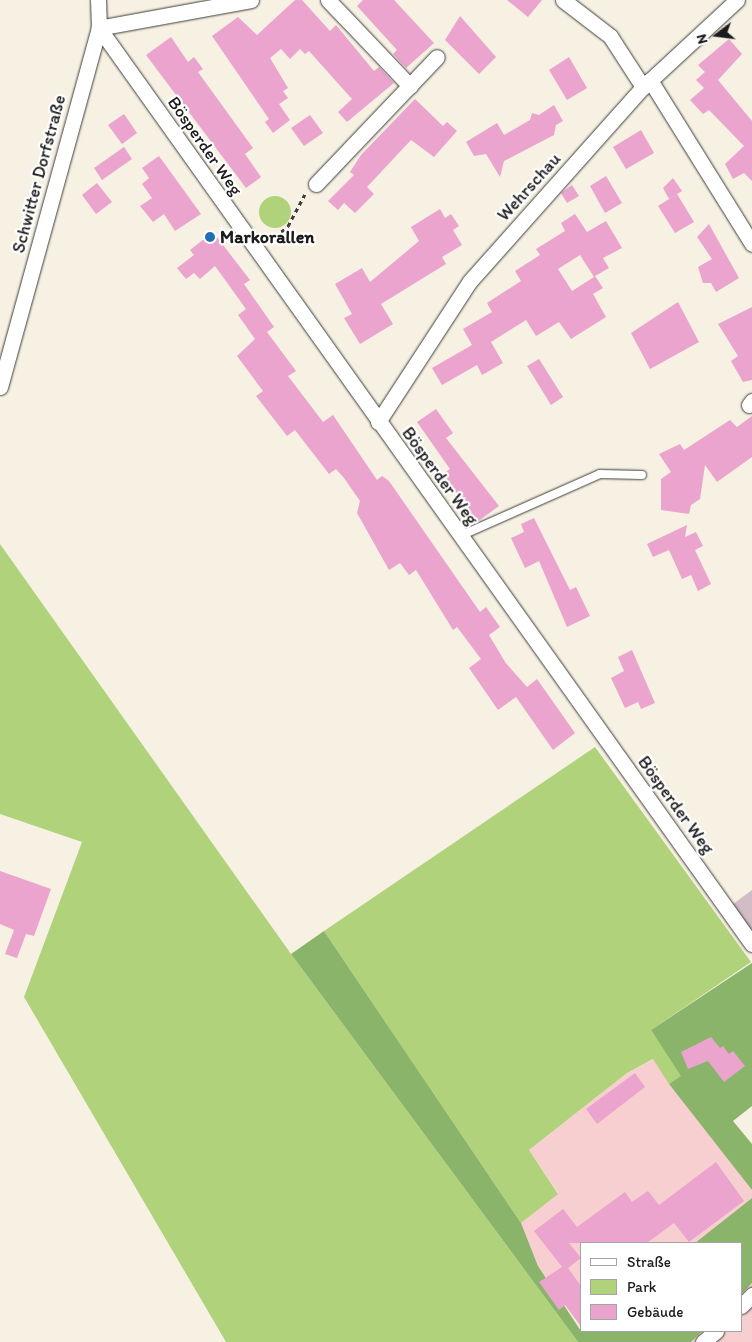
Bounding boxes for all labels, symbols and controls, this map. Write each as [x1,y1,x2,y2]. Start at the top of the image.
north arrow [692,10,742,60]
text: N [693,32,711,46]
street label: Schwitter Dorfstraße [8,93,70,255]
street label: Bösperder Weg [163,93,247,199]
street label: Wehrschau [493,148,565,226]
place label: Markorallen [220,226,314,248]
marker: Markorallen [204,231,216,243]
street label: Bösperder Weg [397,423,483,529]
street label: Bösperder Weg [633,752,719,858]
legend [580,1242,742,1332]
text: Straße [627,1253,671,1271]
text: Park [627,1278,657,1296]
text: Gebäude [627,1303,684,1321]

